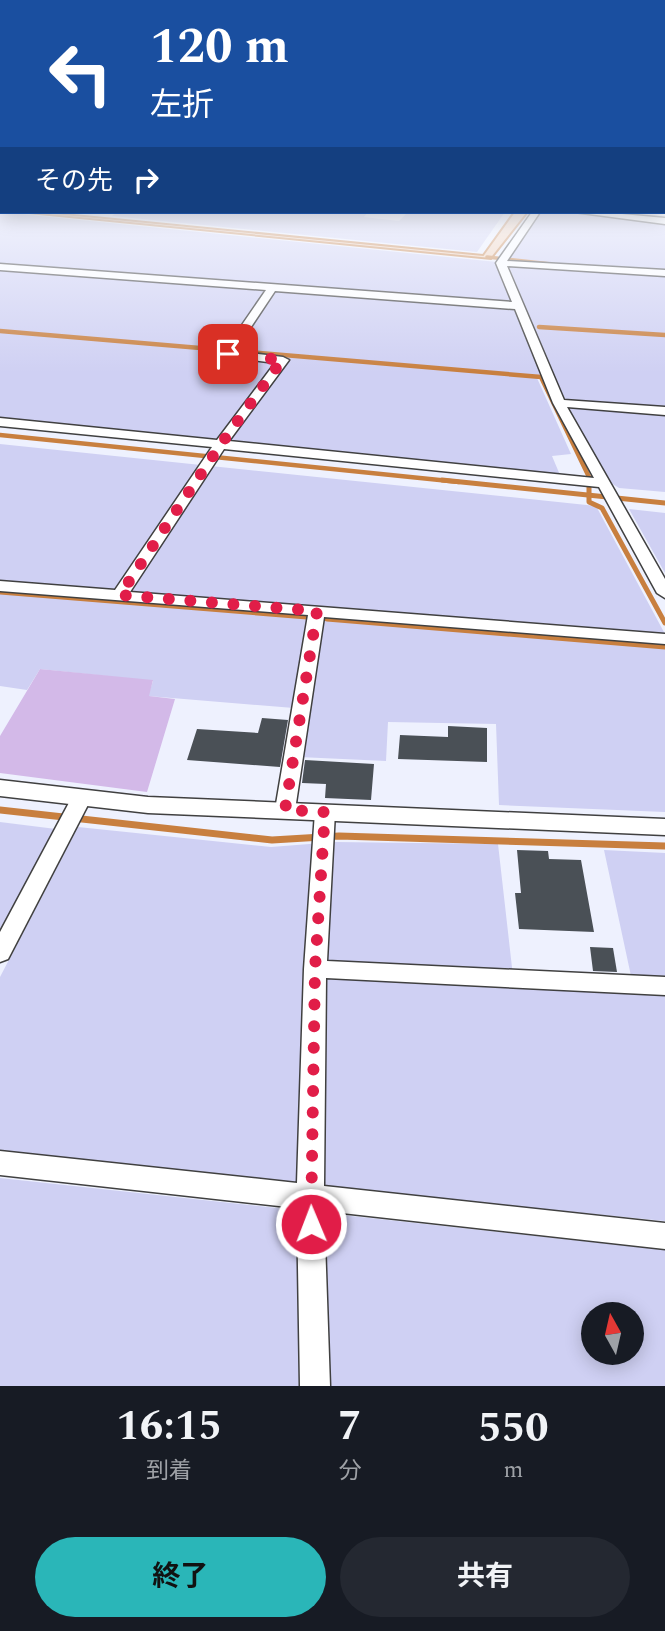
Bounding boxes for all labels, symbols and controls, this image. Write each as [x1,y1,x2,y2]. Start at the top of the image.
text: 120 m [150,10,289,85]
icon: left [35,28,126,119]
text: 左折 [150,81,214,130]
text: その先 [35,161,113,201]
icon: right [127,161,165,199]
pin [198,324,258,384]
icon: arrive [209,335,247,373]
position arrow [274,1187,348,1261]
north arrow [581,1302,644,1365]
map controls [581,1302,644,1365]
text: 16:15 [116,1395,222,1458]
text: 7 [338,1395,362,1458]
text: 550 [478,1397,549,1460]
text: m [503,1453,523,1488]
text: 到着 [146,1454,192,1489]
text: 分 [338,1454,361,1489]
button: 終了 [35,1537,326,1617]
button: 共有 [340,1537,630,1617]

